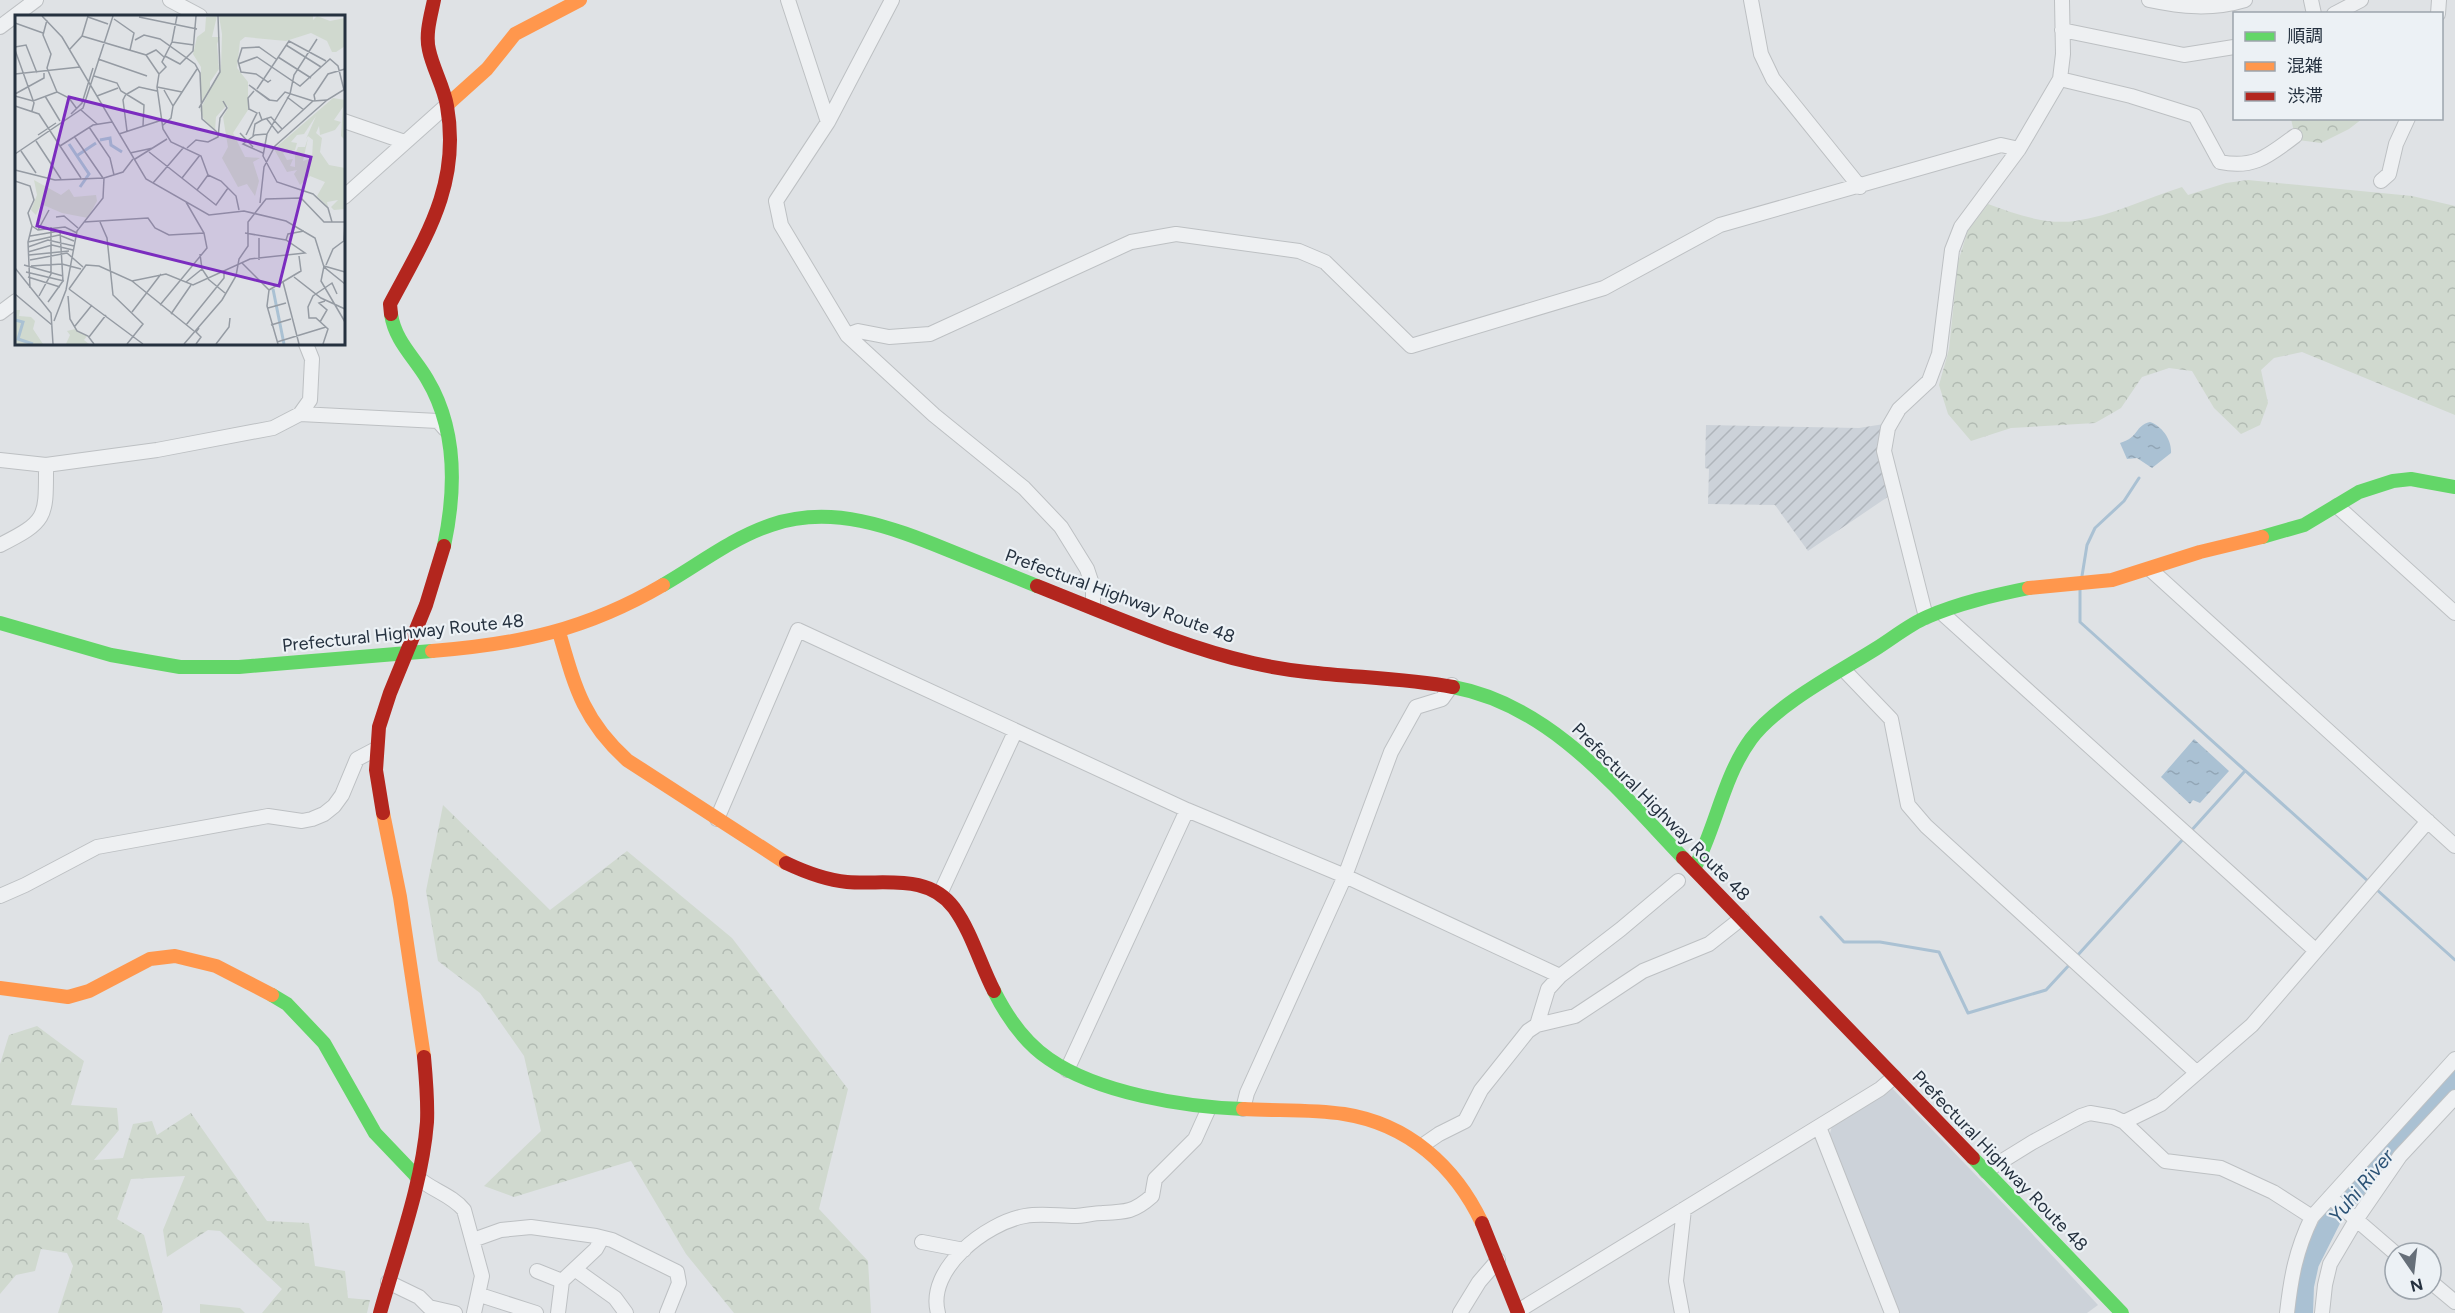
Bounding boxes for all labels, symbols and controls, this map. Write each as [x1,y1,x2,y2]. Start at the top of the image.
legend [2233,12,2443,120]
inset map [15,15,345,345]
text: 順調 [2287,25,2323,47]
text: 混雑 [2287,55,2323,77]
text: 渋滞 [2287,85,2323,107]
street label: Prefectural Highway Route 48 [1002,544,1238,648]
street label: Prefectural Highway Route 48 [281,609,525,657]
street label: Prefectural Highway Route 48 [1567,718,1755,906]
street label: Prefectural Highway Route 48 [1908,1066,2092,1256]
water label: Yuhi River [2323,1143,2399,1228]
north arrow [2383,1241,2443,1301]
text: N [2408,1274,2425,1296]

